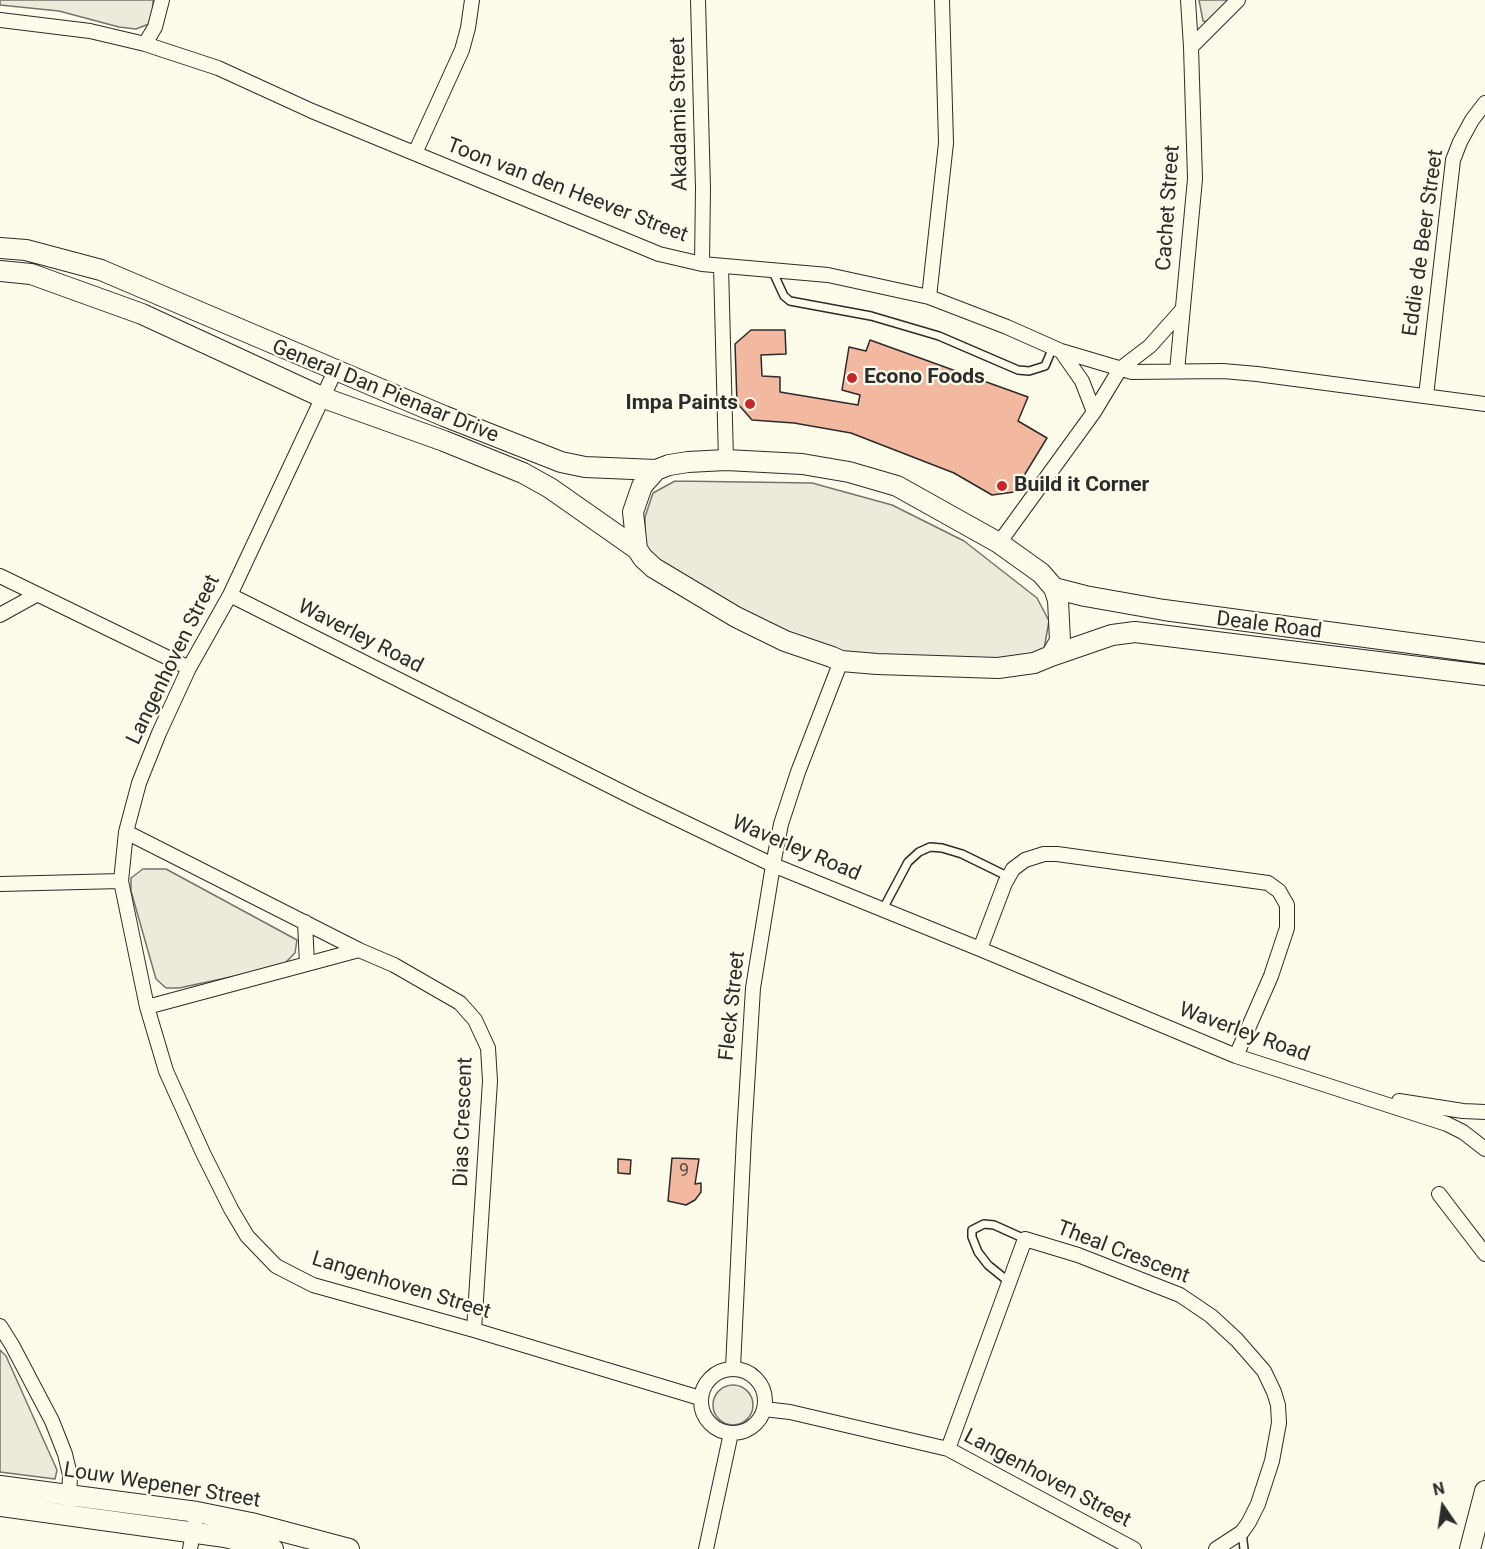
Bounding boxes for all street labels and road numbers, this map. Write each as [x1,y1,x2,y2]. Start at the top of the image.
street label: Akadamie Street [666,37,694,191]
street label: Toon van den Heever Street [443,133,691,249]
street label: Cachet Street [1152,144,1186,272]
street label: Eddie de Beer Street [1398,148,1450,338]
street label: General Dan Pienaar Drive [268,335,502,449]
street label: Langenhoven Street [122,571,226,749]
street label: Waverley Road [293,595,427,679]
street label: Deale Road [1215,607,1323,645]
street label: Waverley Road [728,811,864,887]
street label: Fleck Street [715,950,751,1062]
street label: Waverley Road [1175,998,1313,1068]
street label: Dias Crescent [449,1057,479,1187]
street label: Theal Crescent [1053,1216,1193,1290]
street label: Langenhoven Street [309,1247,493,1325]
street label: Langenhoven Street [959,1424,1135,1534]
street label: Louw Wepener Street [62,1458,262,1514]

